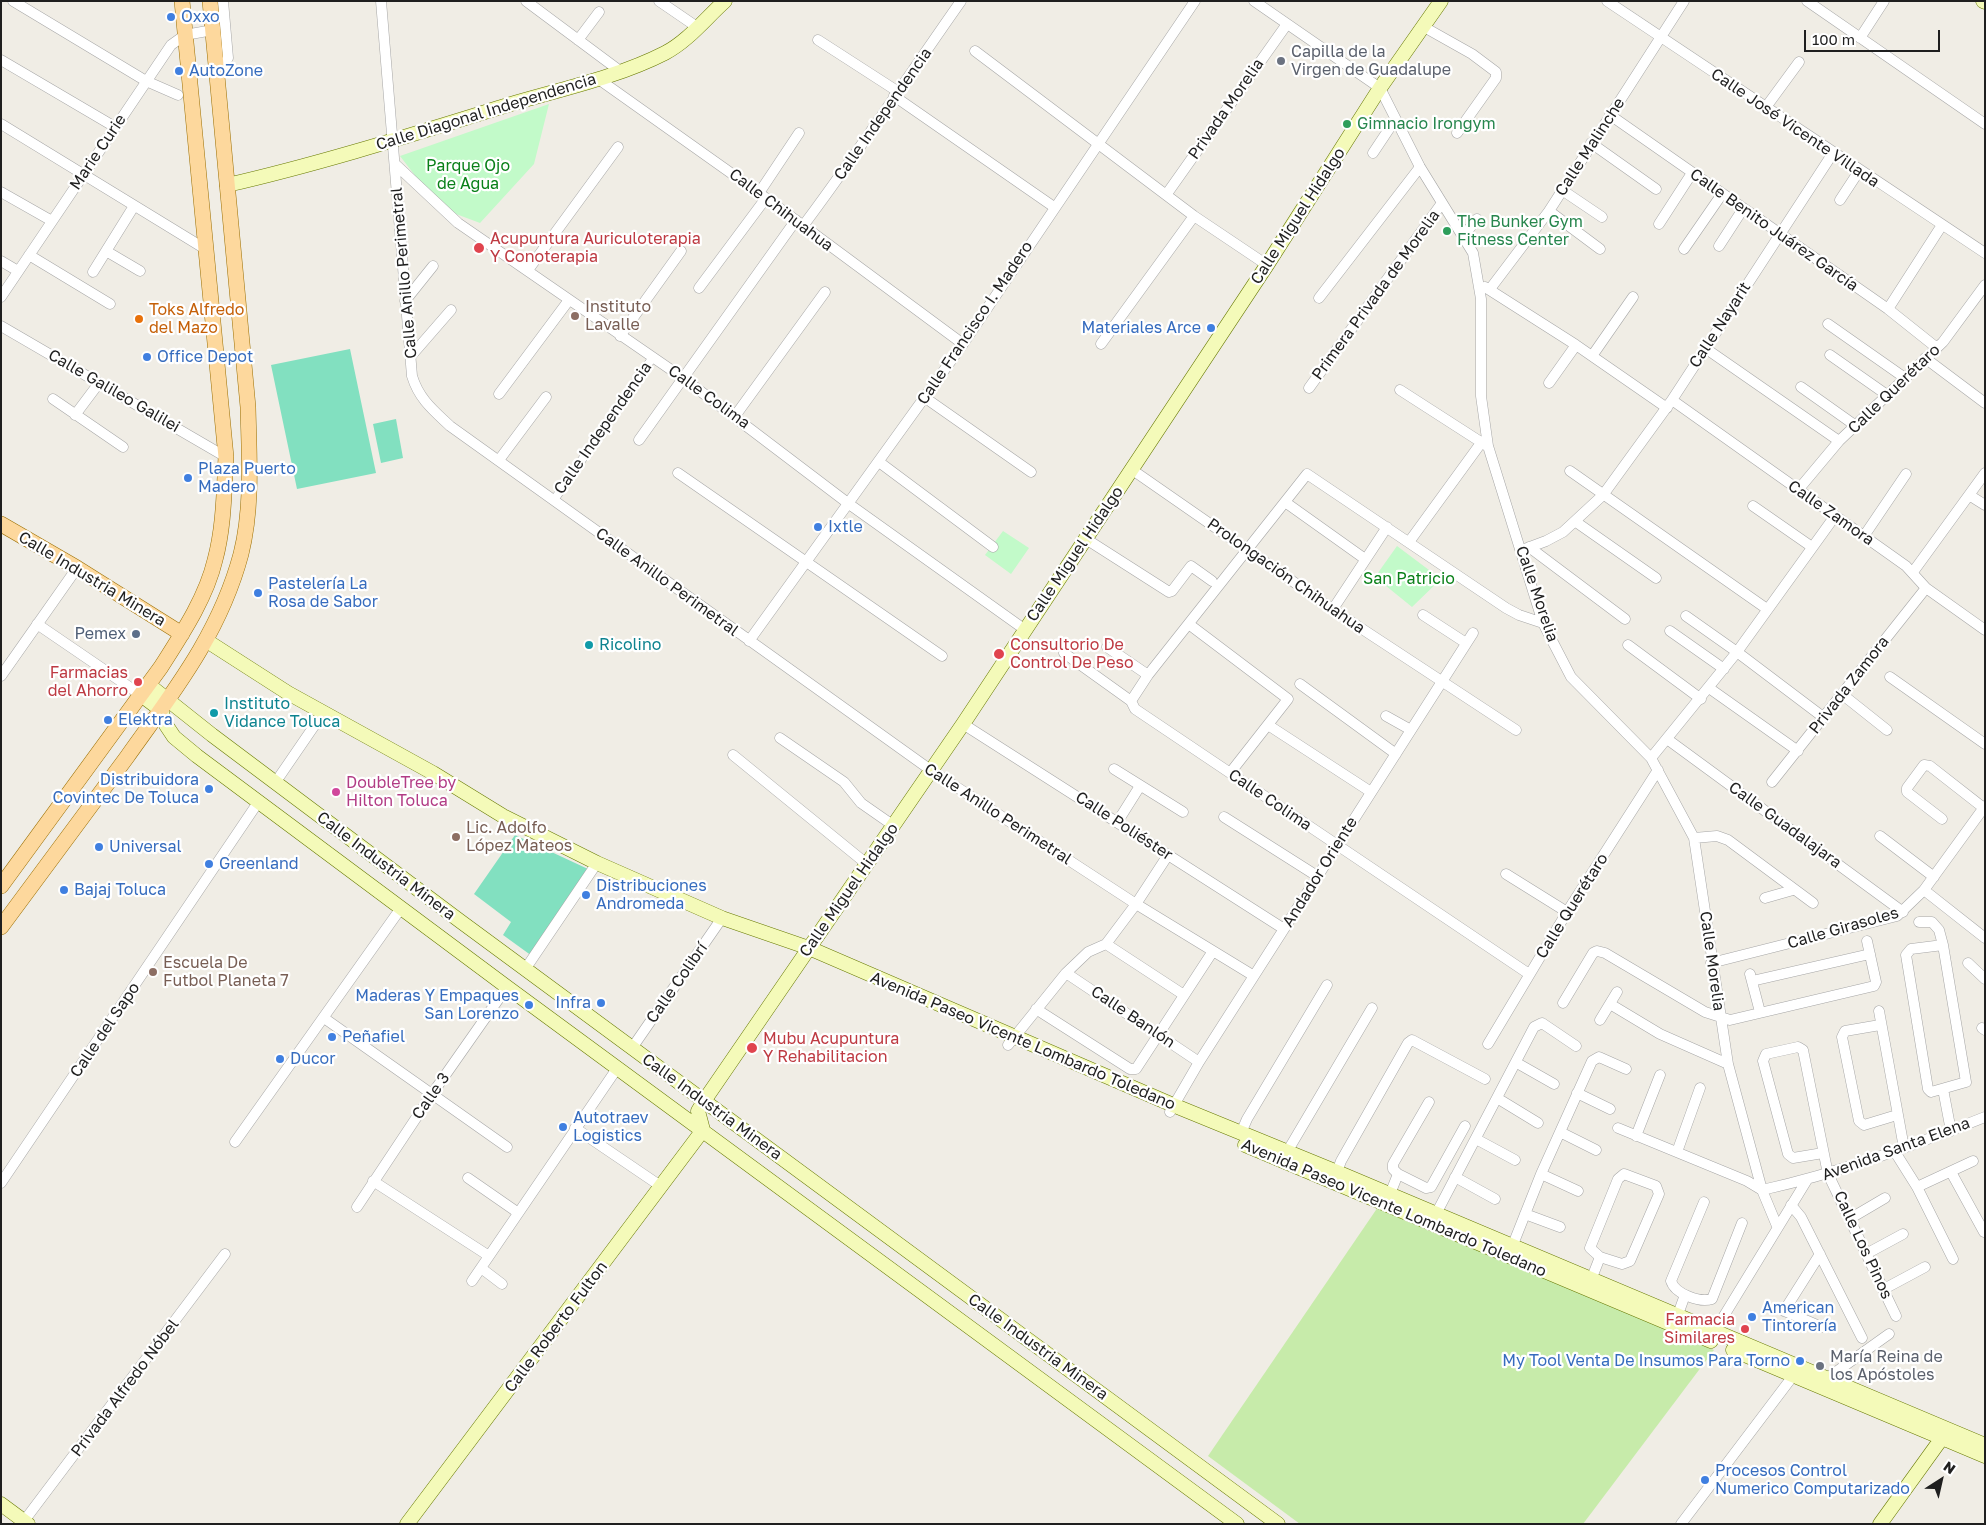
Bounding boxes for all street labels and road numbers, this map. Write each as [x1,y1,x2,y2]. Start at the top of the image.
street label: Calle Independencia [830,44,936,184]
street label: Privada Morelia [1184,55,1268,163]
street label: Calle José Vicente Villada [1707,64,1883,192]
street label: Calle Diagonal Independencia [374,69,598,155]
street label: Calle Malinche [1551,94,1629,200]
street label: Marie Curie [66,111,130,193]
street label: Calle Miguel Hidalgo [1247,144,1349,288]
street label: Calle Benito Juárez García [1686,164,1862,296]
street label: Calle Chihuahua [725,165,837,255]
street label: Calle Anillo Perimetral [387,186,421,360]
street label: Primera Privada de Morelia [1308,206,1444,384]
street label: Calle Francisco I. Madero [913,238,1037,408]
street label: Calle Nayarit [1685,278,1755,372]
street label: Calle Querétaro [1844,340,1944,438]
street label: Calle Galileo Galilei [45,345,183,437]
street label: Calle Independencia [550,358,656,498]
street label: Calle Colima [664,361,754,433]
street label: Calle Zamora [1784,476,1878,550]
street label: Calle Miguel Hidalgo [1023,483,1127,625]
street label: Prolongación Chihuahua [1203,514,1369,638]
street label: Calle Anillo Perimetral [592,524,742,640]
street label: Calle Industria Minera [15,527,169,631]
street label: Calle Morelia [1512,543,1562,645]
street label: Privada Zamora [1805,632,1893,738]
street label: Calle Anillo Perimetral [921,759,1075,869]
street label: Calle Colima [1225,765,1315,835]
street label: Calle Guadalajara [1725,778,1845,872]
street label: Calle Poliéster [1072,787,1176,865]
street label: Calle Industria Minera [313,808,459,924]
street label: Andador Oriente [1278,813,1362,931]
street label: Calle Miguel Hidalgo [796,819,902,961]
street label: Calle Querétaro [1532,850,1612,962]
street label: Calle Girasoles [1785,903,1901,953]
street label: Calle Morelia [1696,910,1728,1012]
street label: Calle Colibrí [642,939,712,1027]
street label: Avenida Paseo Vicente Lombardo Toledano [868,968,1178,1114]
street label: Calle del Sapo [66,979,144,1081]
street label: Calle Banlón [1087,982,1179,1052]
street label: Calle Industria Minera [638,1050,786,1164]
street label: Calle 3 [408,1069,454,1123]
street label: Avenida Santa Elena [1819,1113,1973,1185]
street label: Avenida Paseo Vicente Lombardo Toledano [1239,1135,1549,1281]
street label: Calle Los Pinos [1830,1188,1896,1302]
street label: Calle Roberto Fulton [500,1258,612,1396]
street label: Calle Industria Minera [964,1290,1112,1404]
street label: Privada Alfredo Nóbel [67,1315,183,1461]

